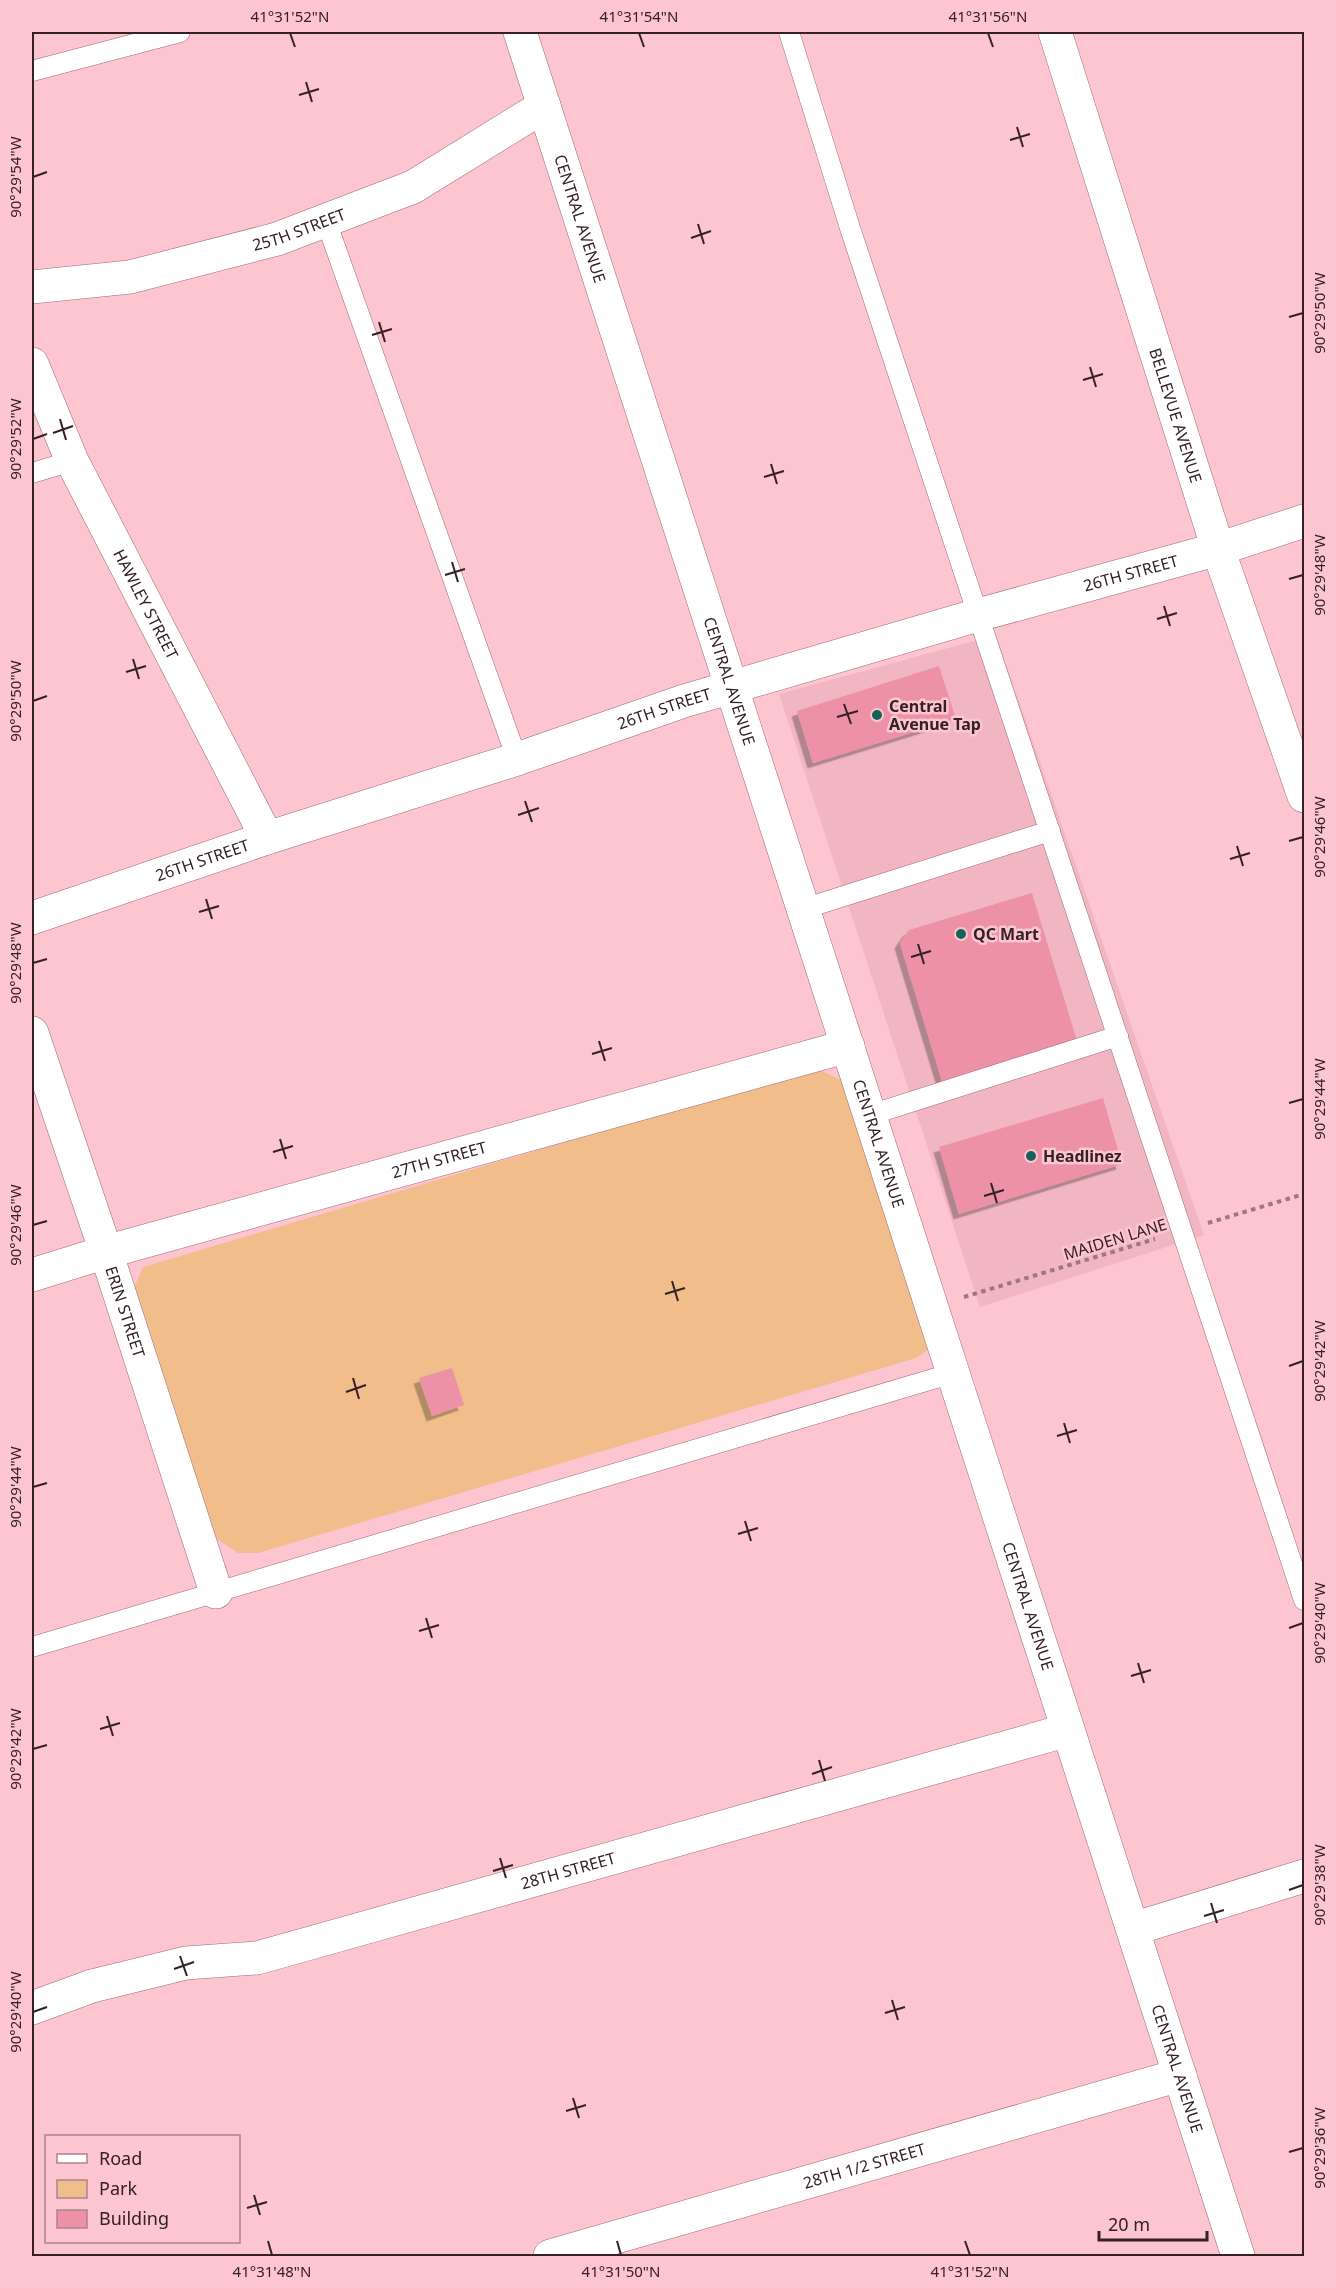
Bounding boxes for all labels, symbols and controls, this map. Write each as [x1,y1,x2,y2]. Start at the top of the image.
text: 41°31'52"N [251,6,329,26]
text: 41°31'54"N [600,6,678,26]
text: 41°31'56"N [949,6,1027,26]
text: 90°29'54"W [5,136,25,218]
street label: CENTRAL AVENUE [549,152,611,286]
street label: 25TH STREET [250,203,349,256]
text: 90°29'50"W [1309,272,1329,354]
street label: BELLEVUE AVENUE [1144,345,1207,486]
text: 90°29'52"W [5,398,25,480]
text: 90°29'48"W [1309,534,1329,616]
street label: HAWLEY STREET [108,545,184,663]
street label: 26TH STREET [1081,549,1181,597]
street label: CENTRAL AVENUE [699,614,761,748]
text: 90°29'50"W [5,660,25,742]
street label: 26TH STREET [614,683,714,734]
place label: Central Avenue Tap [889,695,981,735]
marker: Central Avenue Tap [870,708,884,722]
text: 90°29'46"W [1309,796,1329,878]
street label: 26TH STREET [153,834,252,886]
text: 90°29'48"W [5,922,25,1004]
place label: QC Mart [973,923,1039,945]
marker: QC Mart [954,927,968,941]
text: 90°29'44"W [1309,1058,1329,1140]
street label: CENTRAL AVENUE [848,1076,910,1211]
street label: 27TH STREET [389,1136,489,1183]
place label: Headlinez [1043,1145,1122,1167]
marker: Headlinez [1024,1149,1038,1163]
text: 90°29'46"W [5,1184,25,1266]
street label: MAIDEN LANE [1061,1213,1169,1265]
street label: ERIN STREET [100,1263,150,1360]
text: 90°29'42"W [1309,1320,1329,1402]
text: 90°29'44"W [5,1446,25,1528]
street label: CENTRAL AVENUE [997,1539,1059,1673]
text: 90°29'40"W [1309,1582,1329,1664]
text: 90°29'42"W [5,1708,25,1790]
text: 90°29'38"W [1309,1844,1329,1926]
street label: 28TH STREET [518,1847,618,1894]
text: 90°29'40"W [5,1971,25,2053]
street label: CENTRAL AVENUE [1146,2001,1208,2136]
text: 90°29'36"W [1309,2107,1329,2189]
legend [45,2135,240,2243]
street label: 28TH 1/2 STREET [801,2138,928,2194]
text: Road [99,2146,142,2170]
text: Park [99,2176,137,2200]
scale bar [1099,2204,1207,2242]
text: Building [99,2206,169,2230]
text: 20 m [1108,2212,1150,2236]
text: 41°31'48"N [233,2261,311,2281]
text: 41°31'50"N [582,2261,660,2281]
text: 41°31'52"N [931,2261,1009,2281]

